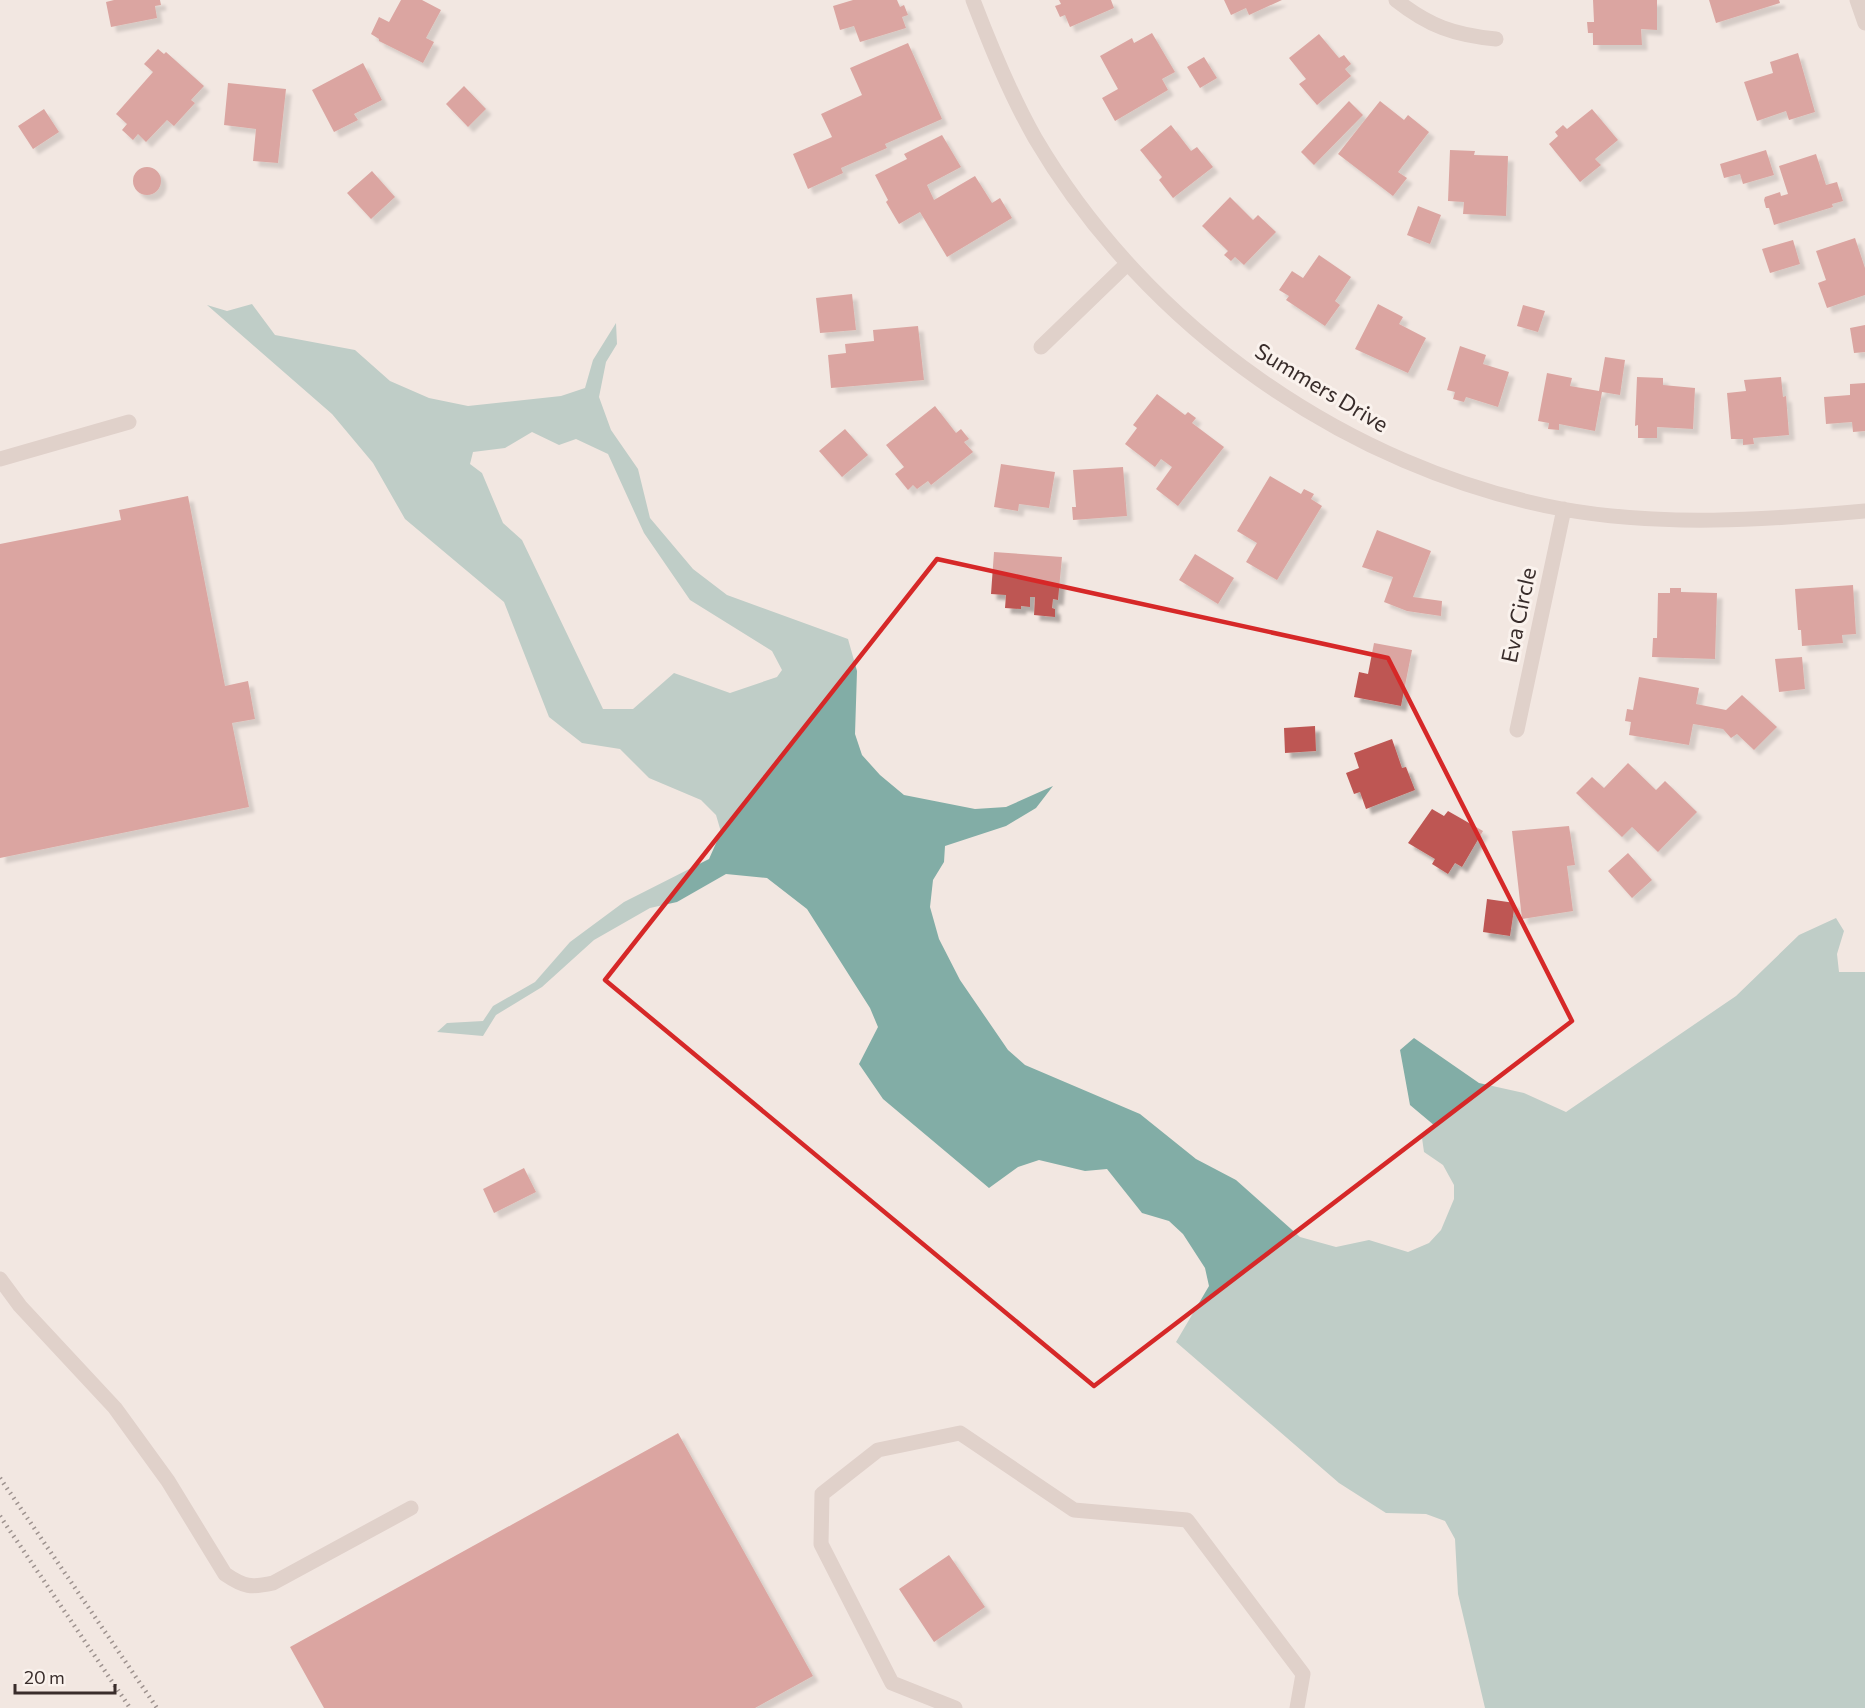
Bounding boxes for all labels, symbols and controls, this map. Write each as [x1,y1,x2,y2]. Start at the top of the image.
street label: Summers Drive [1250,337,1394,437]
street label: Eva Circle [1495,565,1541,665]
scale bar [15,1657,116,1695]
text: 20 m [24,1666,65,1688]

